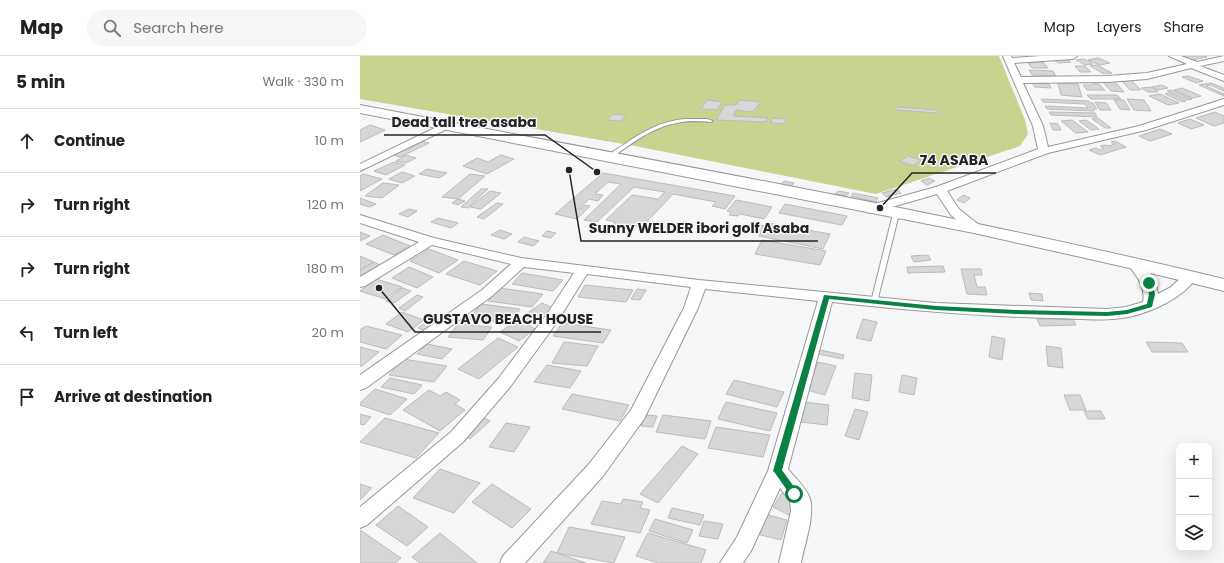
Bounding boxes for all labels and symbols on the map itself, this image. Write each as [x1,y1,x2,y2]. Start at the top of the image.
callout: Dead tall tree asaba [384,109,545,135]
text: Dead tall tree asaba [392,112,536,132]
callout: 74 ASABA [912,147,996,173]
text: 74 ASABA [920,150,989,170]
callout: Sunny WELDER ibori golf Asaba [581,215,818,241]
text: Sunny WELDER ibori golf Asaba [589,218,809,238]
route end [1140,274,1158,292]
callout: GUSTAVO BEACH HOUSE [415,306,601,332]
text: GUSTAVO BEACH HOUSE [423,309,593,329]
route start [785,485,803,503]

